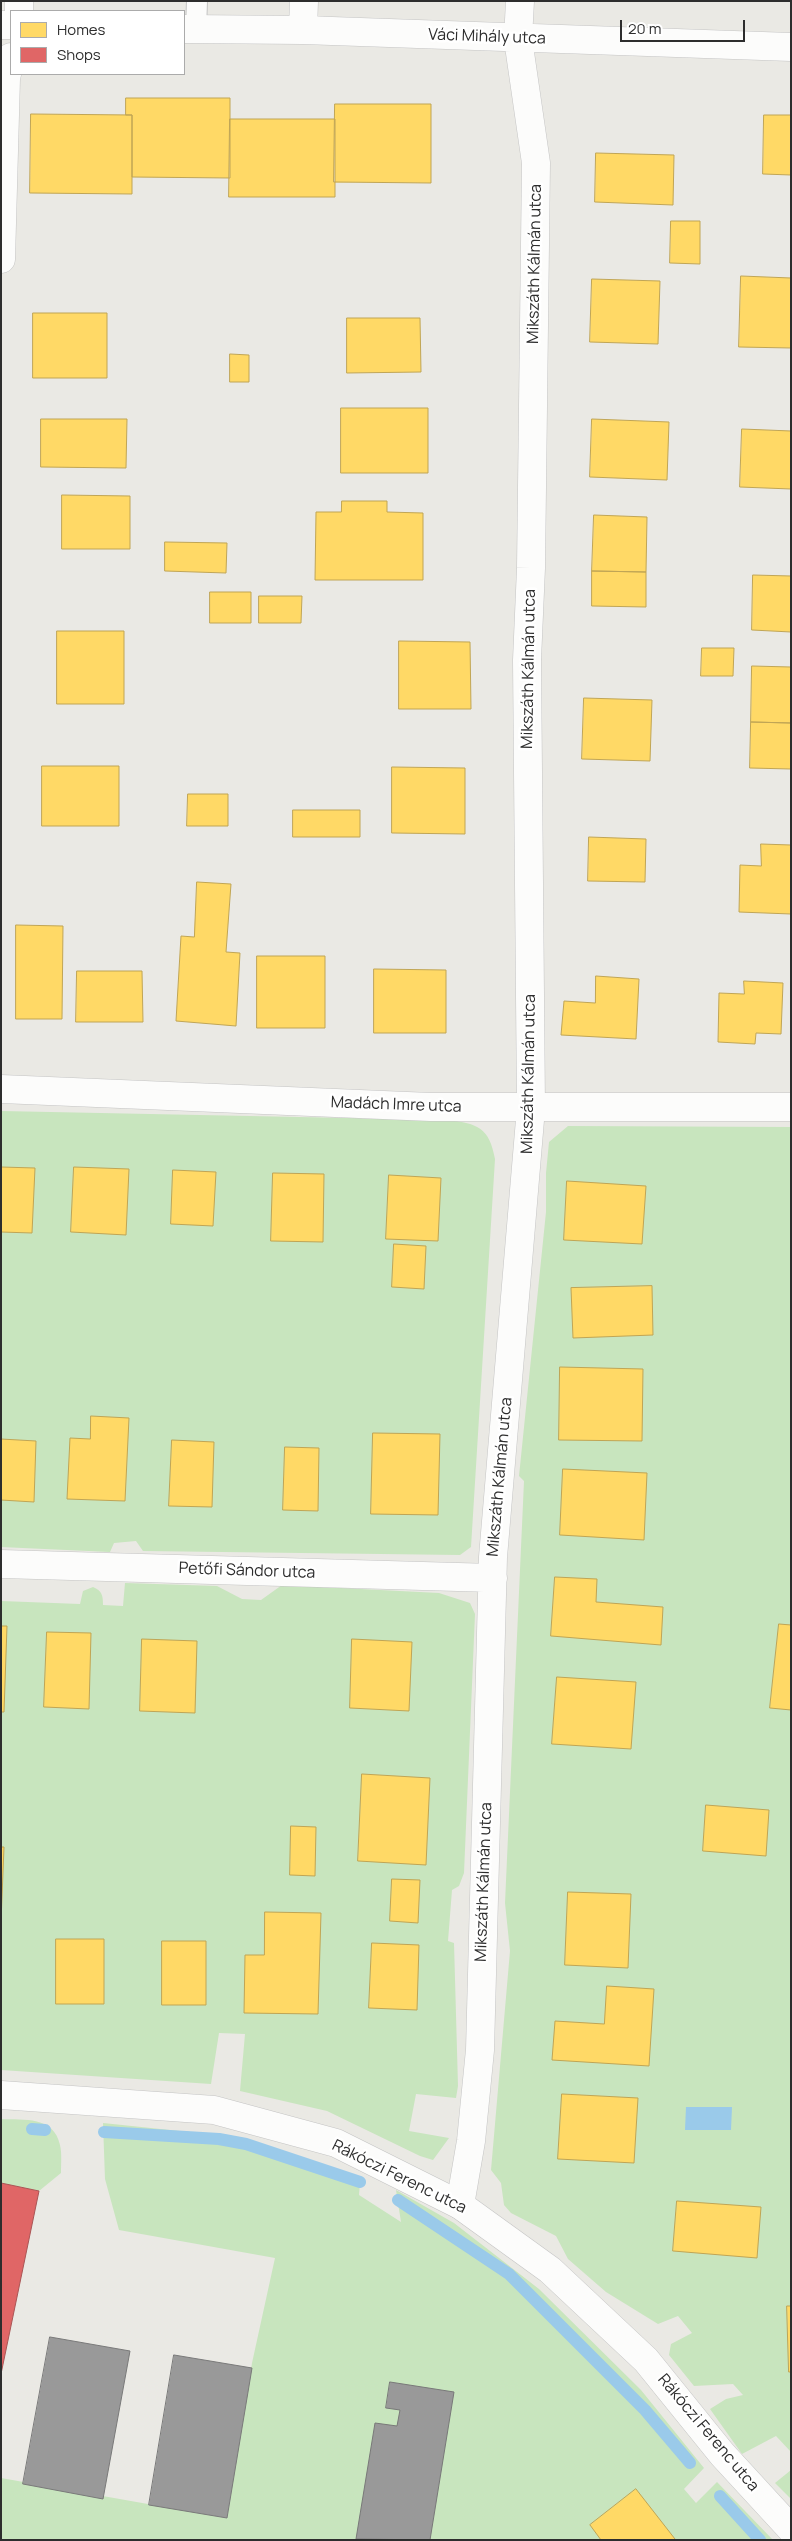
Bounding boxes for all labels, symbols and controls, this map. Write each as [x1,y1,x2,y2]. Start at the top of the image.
legend [10,10,185,75]
scale bar [622,10,747,42]
text: 20 m [628,18,661,39]
text: Homes [57,19,105,40]
street label: Váci Mihály utca [428,25,546,49]
text: Shops [57,44,101,65]
street label: Mikszáth Kálmán utca [524,184,546,344]
street label: Mikszáth Kálmán utca [518,589,540,749]
street label: Mikszáth Kálmán utca [518,994,540,1154]
street label: Madách Imre utca [330,1093,462,1117]
street label: Mikszáth Kálmán utca [483,1397,517,1557]
street label: Petőfi Sándor utca [178,1559,316,1583]
street label: Mikszáth Kálmán utca [472,1802,496,1962]
street label: Rákóczi Ferenc utca [329,2136,469,2218]
street label: Rákóczi Ferenc utca [653,2370,763,2496]

